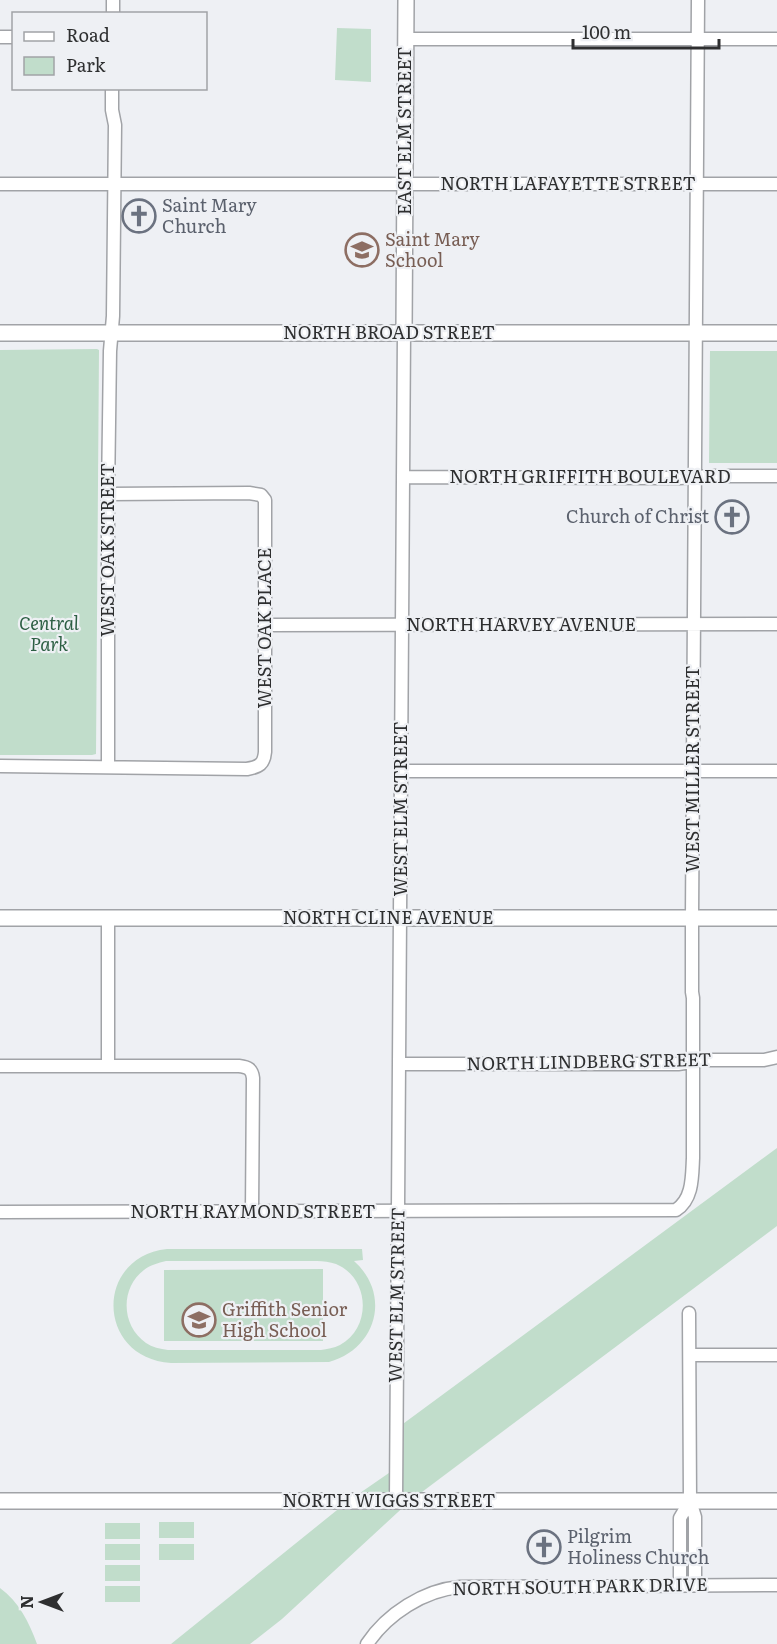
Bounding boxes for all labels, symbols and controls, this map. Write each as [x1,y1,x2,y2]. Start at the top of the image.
legend [12,12,207,90]
scale bar [573,12,718,50]
text: 100 m [582,18,631,45]
text: Road [66,21,110,48]
street label: EAST ELM STREET [390,47,417,215]
text: Park [66,51,107,78]
street label: NORTH LAFAYETTE STREET [440,169,696,196]
place label: Saint Mary Church [162,191,257,239]
church icon: Saint Mary Church [121,198,157,234]
place label: Saint Mary School [385,225,480,273]
school or university icon: Saint Mary School [344,232,380,268]
street label: NORTH BROAD STREET [283,318,495,345]
street label: NORTH GRIFFITH BOULEVARD [449,462,731,489]
street label: WEST OAK STREET [93,463,120,637]
church icon: Church of Christ [714,499,750,535]
place label: Church of Christ [566,502,710,529]
street label: WEST OAK PLACE [250,548,277,708]
park label: Central Park [19,609,80,657]
street label: NORTH HARVEY AVENUE [406,610,636,637]
street label: WEST MILLER STREET [678,665,705,873]
street label: WEST ELM STREET [386,721,413,897]
street label: NORTH CLINE AVENUE [283,903,493,930]
street label: NORTH LINDBERG STREET [466,1045,712,1076]
street label: NORTH RAYMOND STREET [130,1197,376,1224]
street label: WEST ELM STREET [380,1207,411,1383]
place label: Griffith Senior High School [222,1295,348,1343]
school or university icon: Griffith Senior High School [181,1302,217,1338]
street label: NORTH WIGGS STREET [283,1486,495,1513]
place label: Pilgrim Holiness Church [567,1522,709,1570]
church icon: Pilgrim Holiness Church [526,1529,562,1565]
street label: NORTH SOUTH PARK DRIVE [452,1570,708,1601]
north arrow [12,1572,72,1632]
text: N [14,1595,38,1609]

